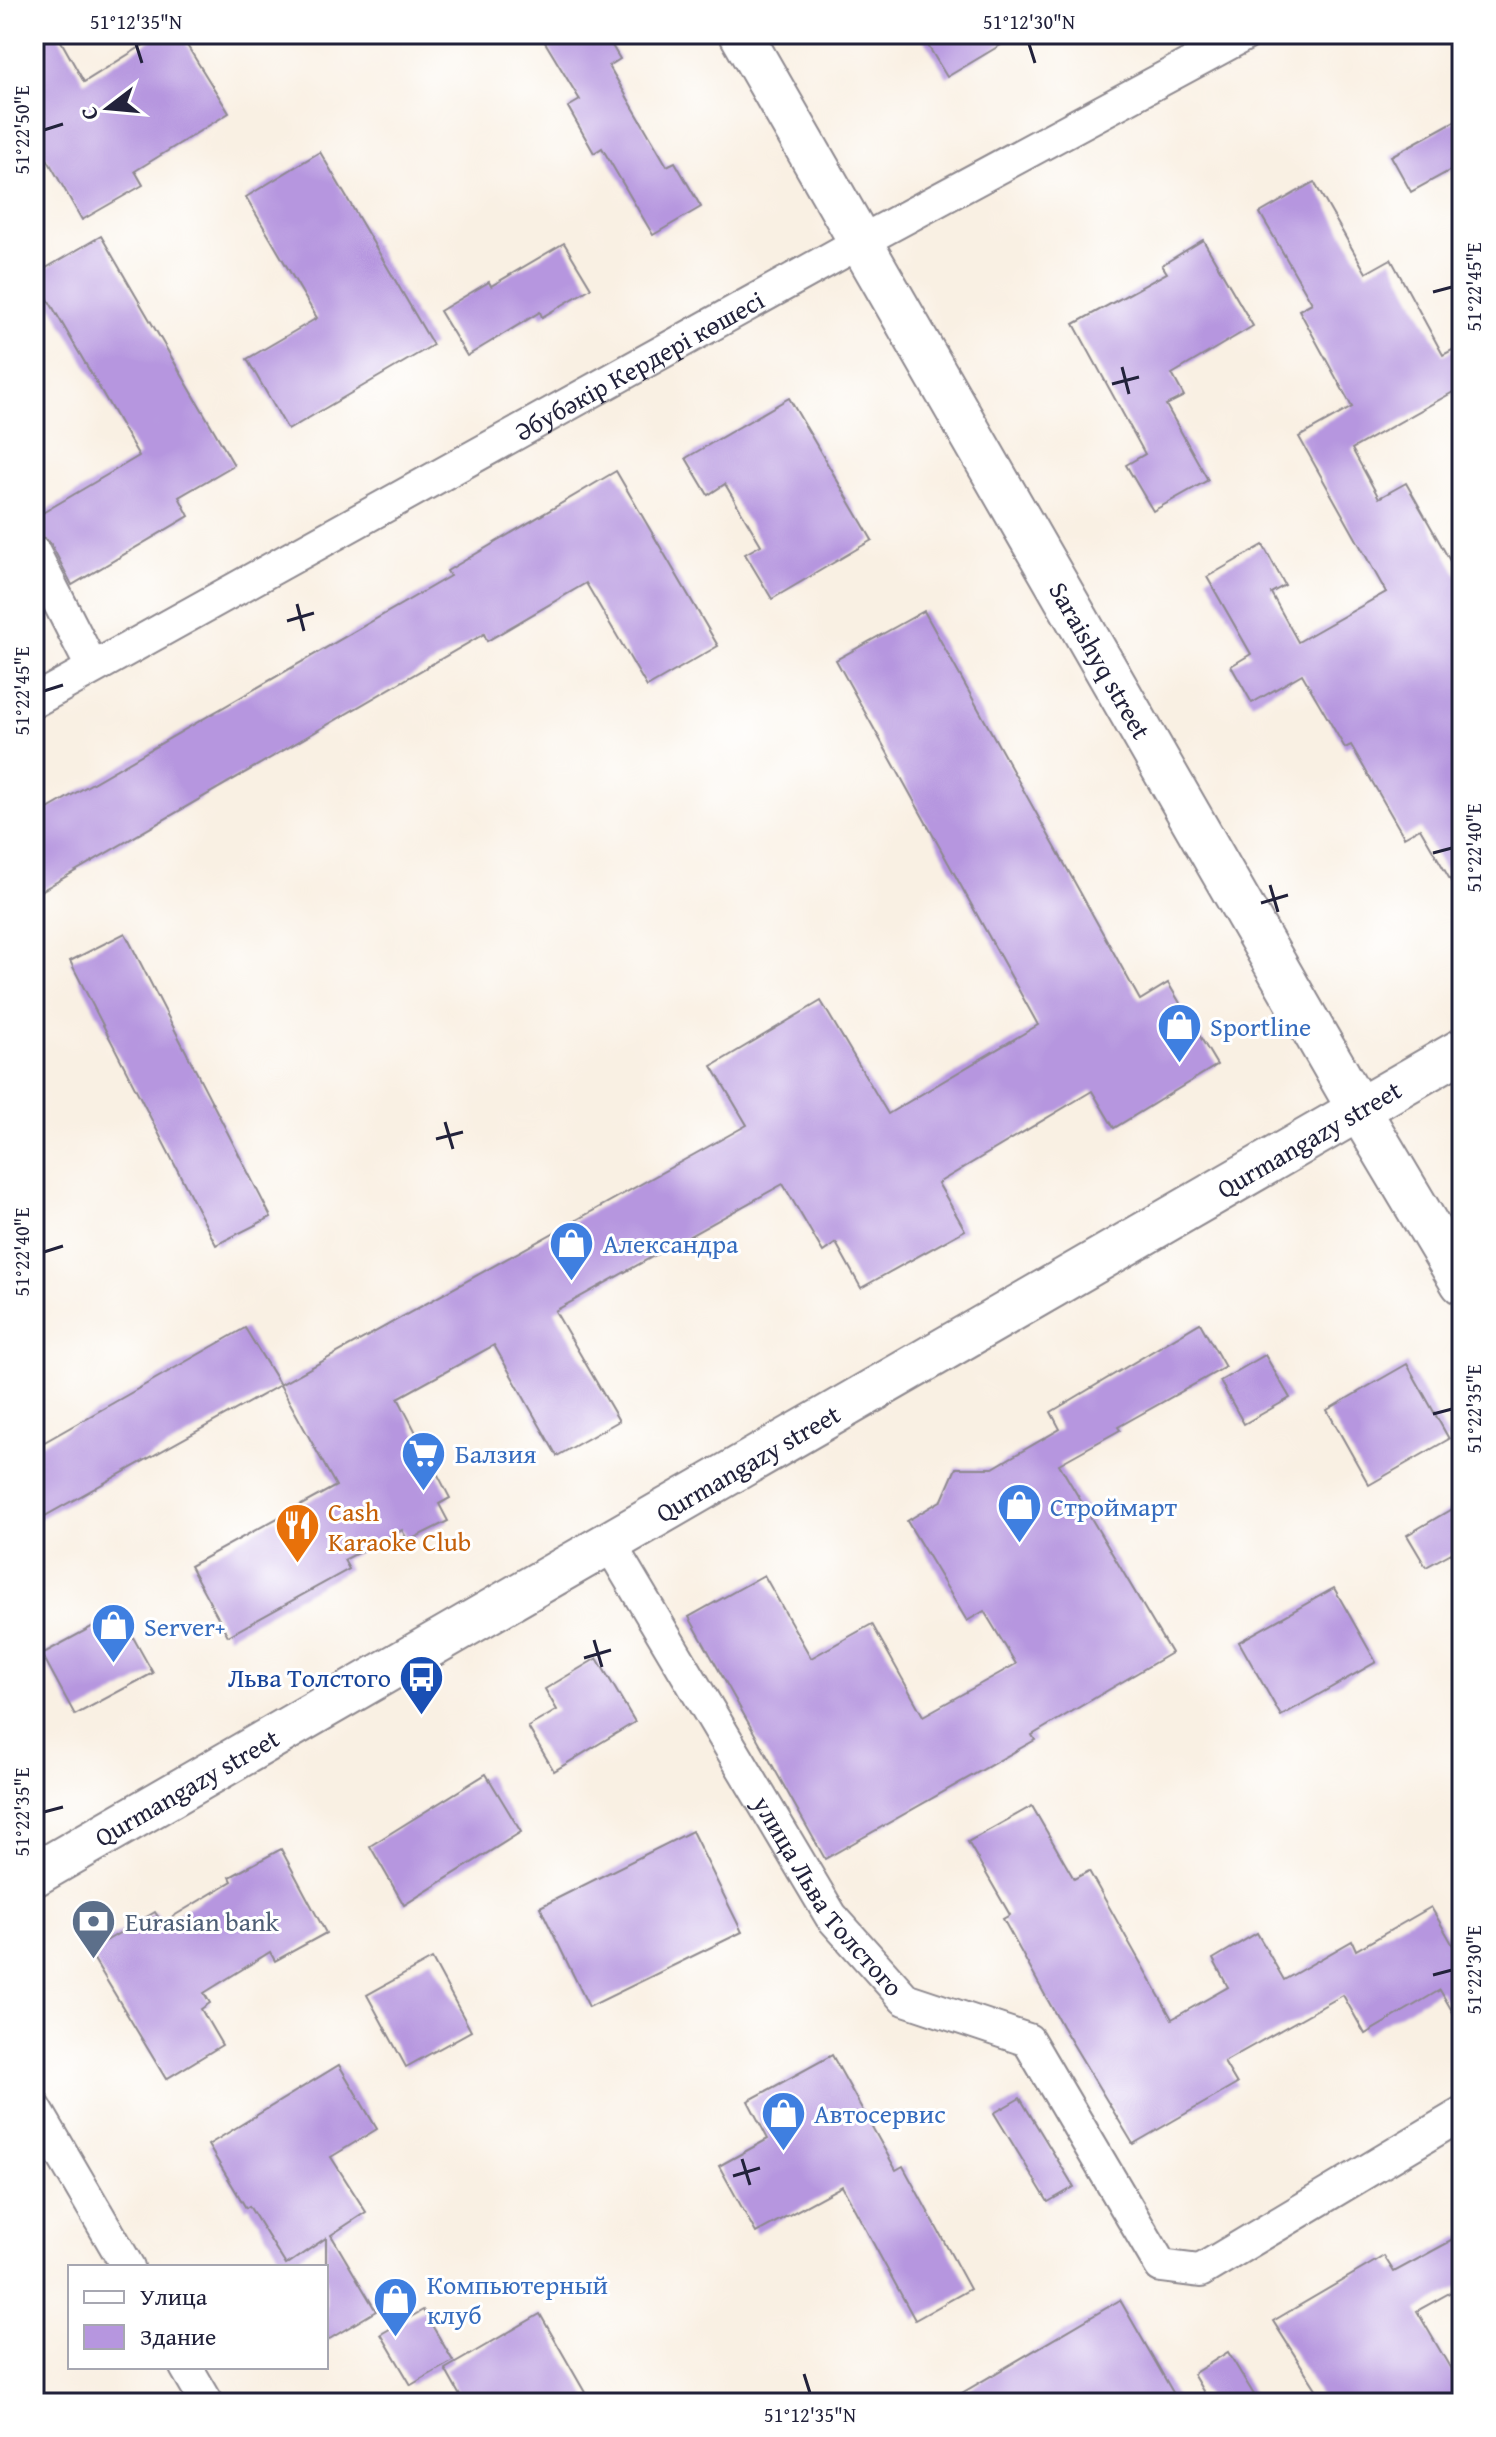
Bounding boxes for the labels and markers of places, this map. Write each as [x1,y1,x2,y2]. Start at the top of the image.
shop icon: Sportline [1155,1002,1203,1065]
place label: Sportline [1210,1007,1311,1046]
shop icon: Александра [548,1219,596,1282]
place label: Александра [603,1224,739,1263]
supermarket icon: Балзия [400,1429,448,1492]
place label: Балзия [455,1434,536,1473]
shop icon: Строймарт [995,1482,1043,1545]
place label: Строймарт [1050,1487,1177,1526]
place label: Cash Karaoke Club [328,1492,471,1561]
restaurant icon: Cash Karaoke Club [273,1502,321,1565]
shop icon: Server+ [89,1602,137,1665]
place label: Server+ [144,1607,226,1646]
bus stop icon: Льва Толстого [398,1653,446,1716]
place label: Льва Толстого [228,1658,391,1697]
bank icon: Eurasian bank [70,1897,118,1960]
place label: Eurasian bank [125,1902,280,1941]
shop icon: Автосервис [759,2089,807,2152]
place label: Автосервис [814,2094,946,2133]
place label: Компьютерный клуб [427,2265,608,2334]
shop icon: Компьютерный клуб [372,2275,420,2338]

